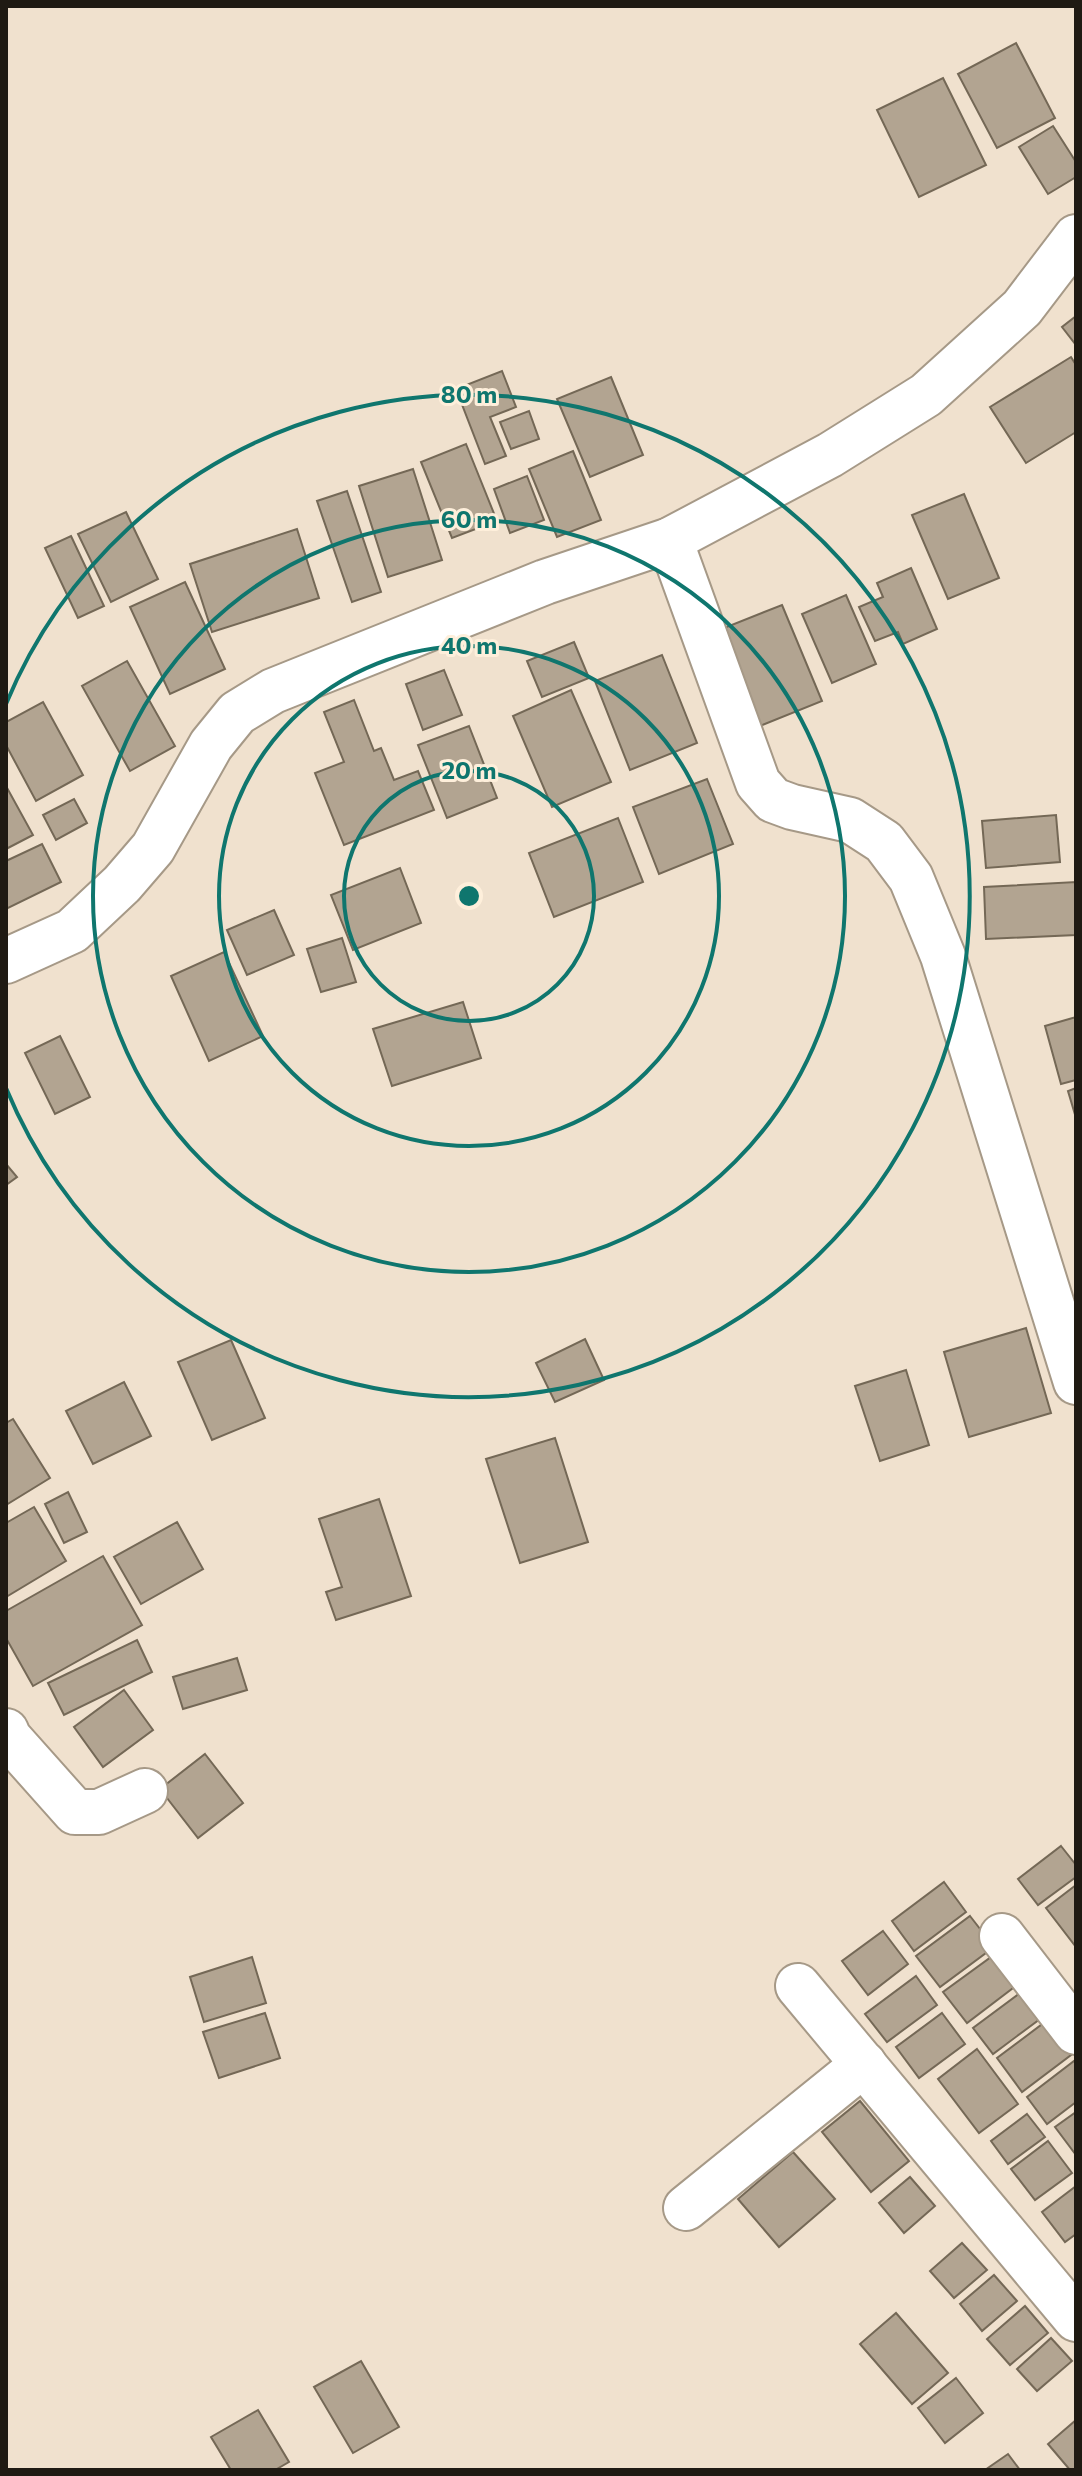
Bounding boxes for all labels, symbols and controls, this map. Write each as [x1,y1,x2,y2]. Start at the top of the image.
text: 80 m [441,379,497,408]
text: 60 m [441,504,497,533]
text: 40 m [441,630,497,659]
text: 20 m [442,755,496,784]
centre of rings [455,882,483,910]

